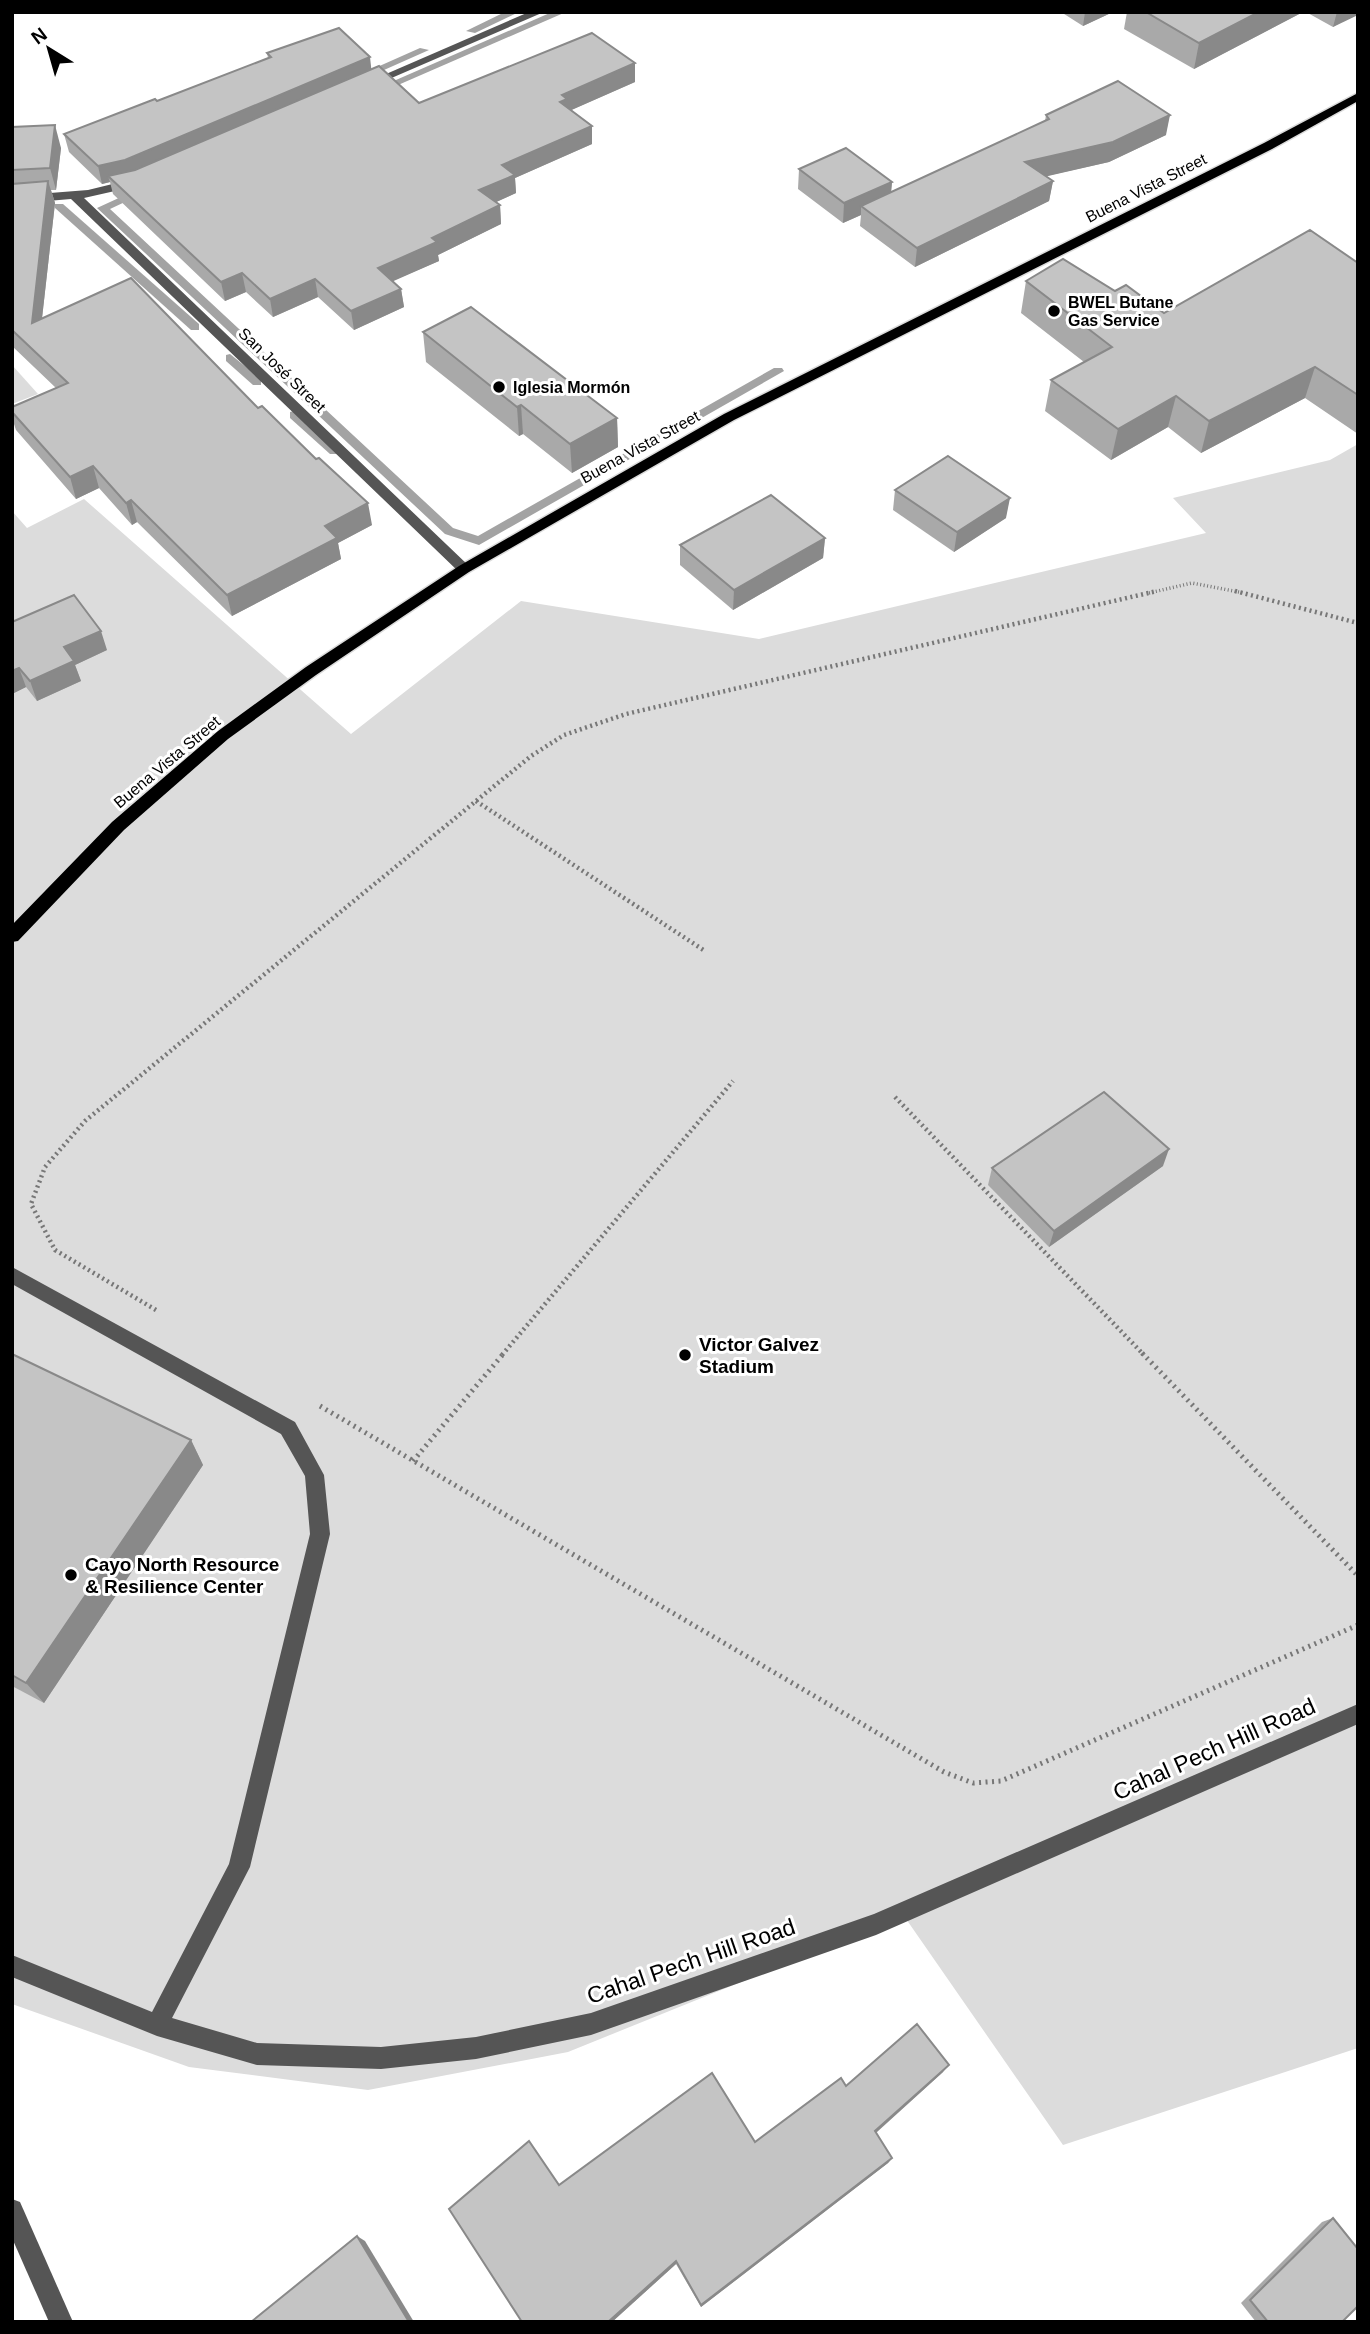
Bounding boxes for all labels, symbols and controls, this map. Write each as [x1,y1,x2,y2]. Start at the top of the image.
north arrow [14,14,84,84]
text: N [27,23,51,48]
street label: Buena Vista Street [1083,150,1210,226]
place label: BWEL Butane Gas Service [1068,294,1174,329]
marker: BWEL Butane Gas Service [1046,303,1062,319]
street label: San José Street [235,324,329,416]
marker: Iglesia Mormón [491,379,507,395]
place label: Iglesia Mormón [513,379,630,396]
street label: Buena Vista Street [578,407,703,487]
street label: Buena Vista Street [111,712,224,811]
place label: Victor Galvez Stadium [699,1334,819,1377]
marker: Victor Galvez Stadium [677,1347,693,1363]
place label: Cayo North Resource & Resilience Center [85,1554,279,1597]
marker: Cayo North Resource & Resilience Center [63,1567,79,1583]
street label: Cahal Pech Hill Road [1109,1693,1319,1805]
street label: Cahal Pech Hill Road [583,1913,799,2009]

